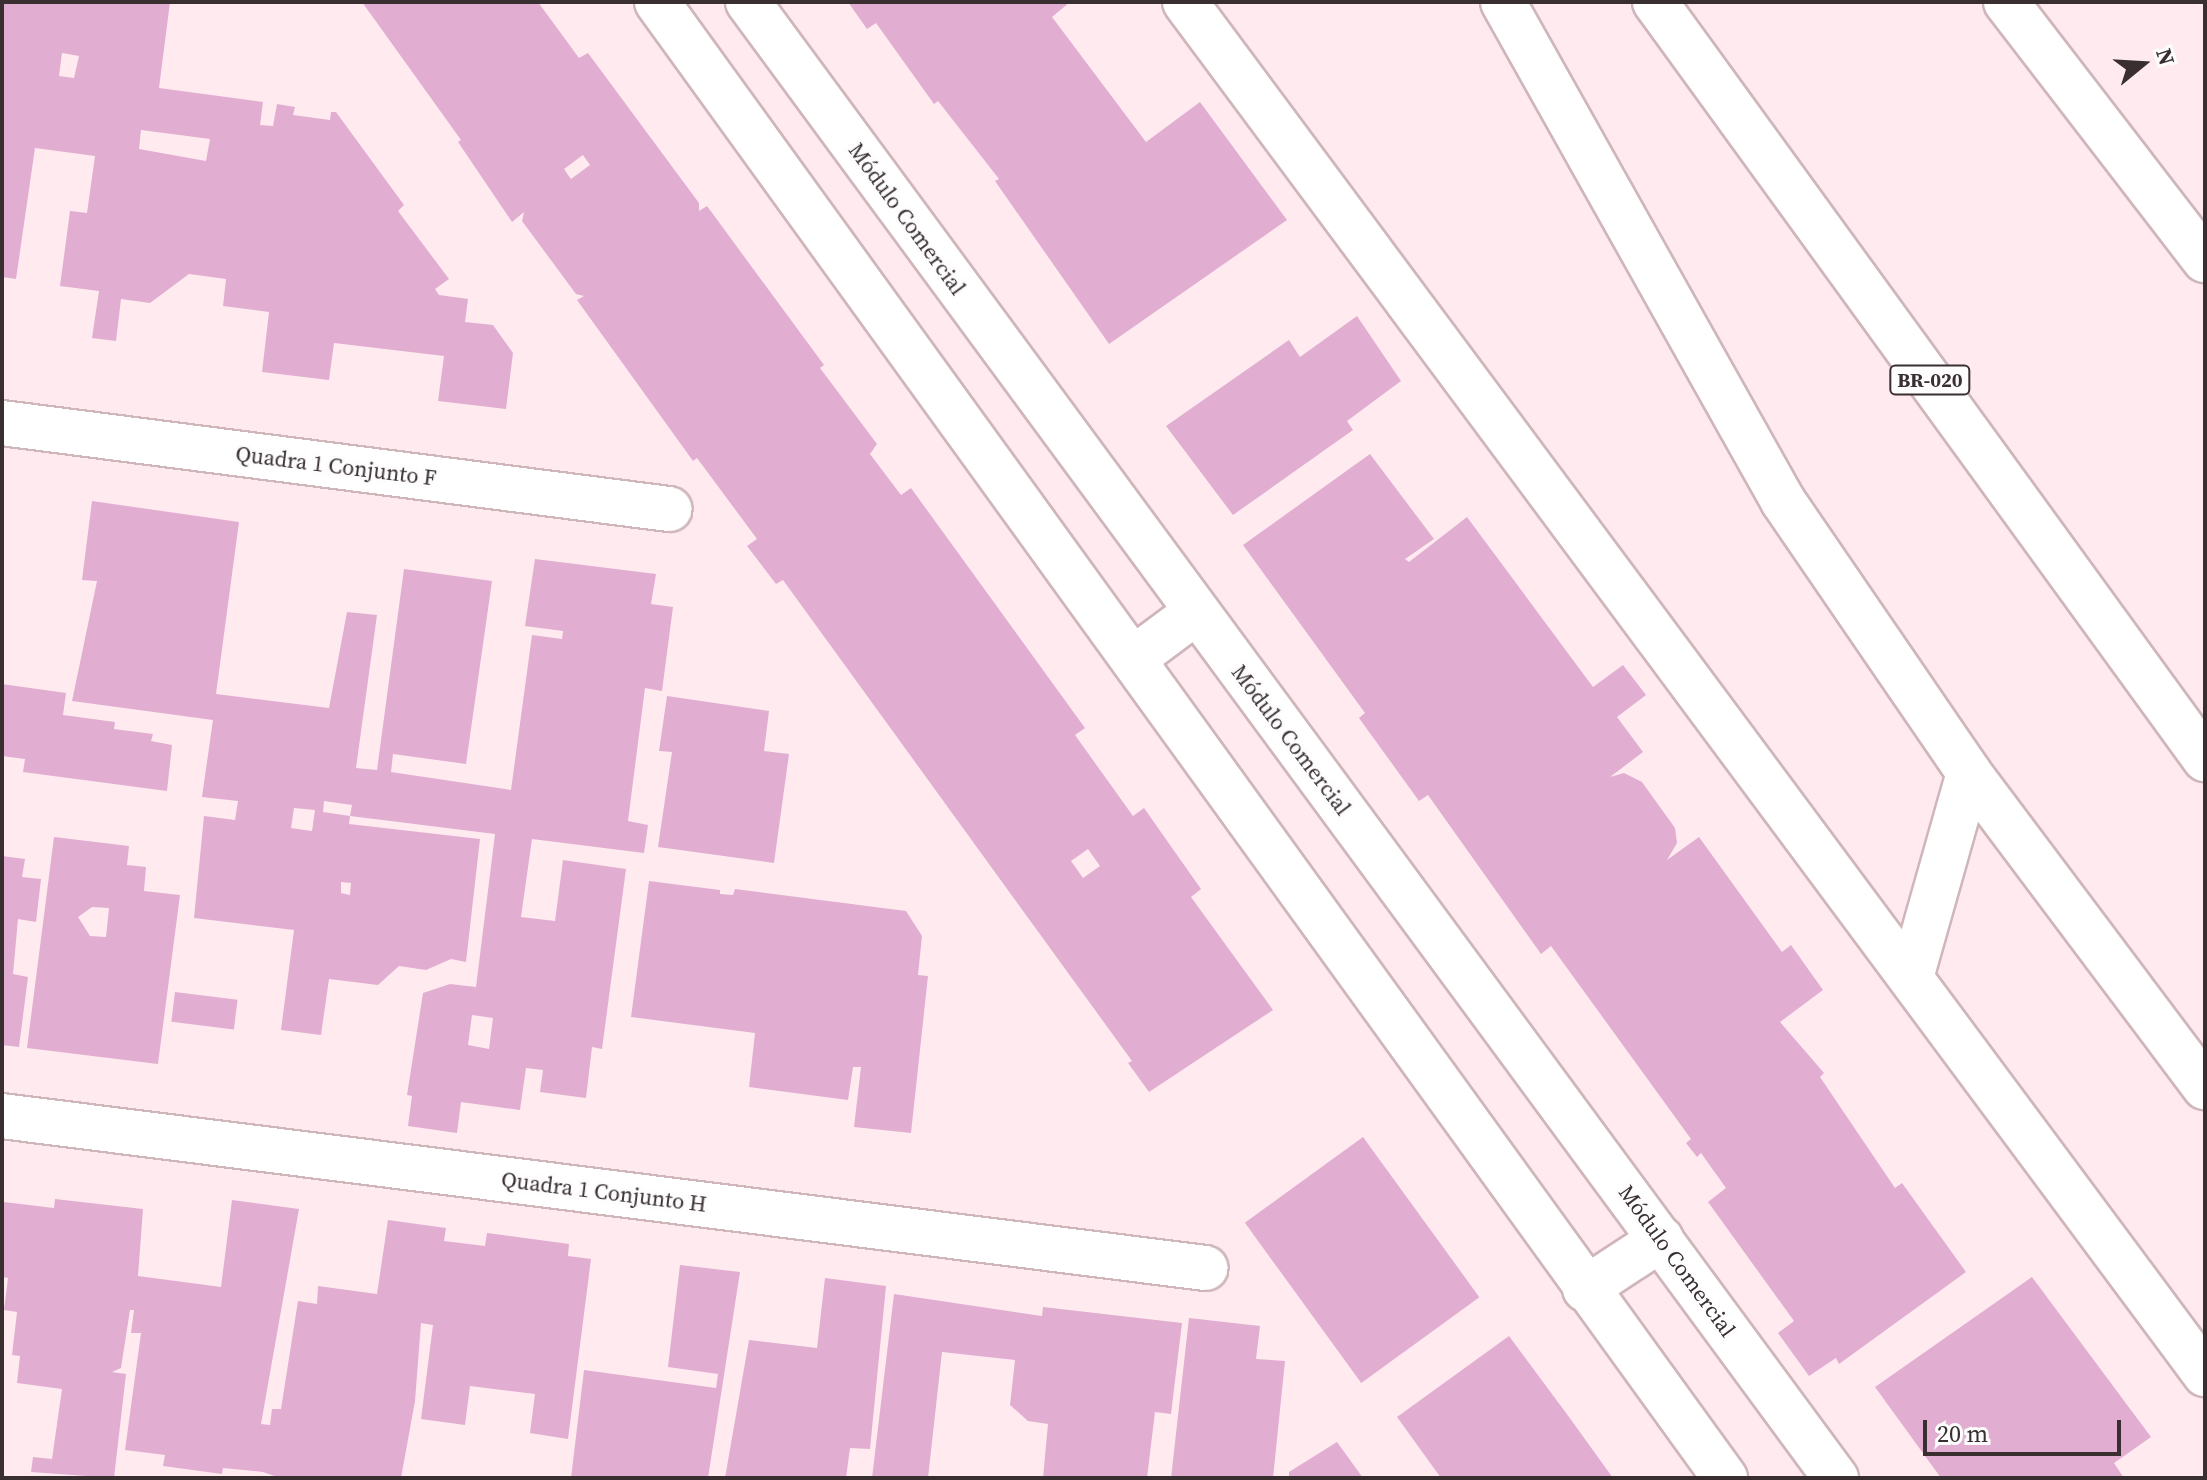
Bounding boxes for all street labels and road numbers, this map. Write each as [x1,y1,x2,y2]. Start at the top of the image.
street label: Módulo Comercial [843,138,971,300]
road number: BR-020 [1888,364,1972,396]
street label: Quadra 1 Conjunto F [234,441,438,491]
street label: Módulo Comercial [1226,660,1356,820]
street label: Quadra 1 Conjunto H [500,1166,708,1218]
street label: Módulo Comercial [1613,1180,1741,1342]

